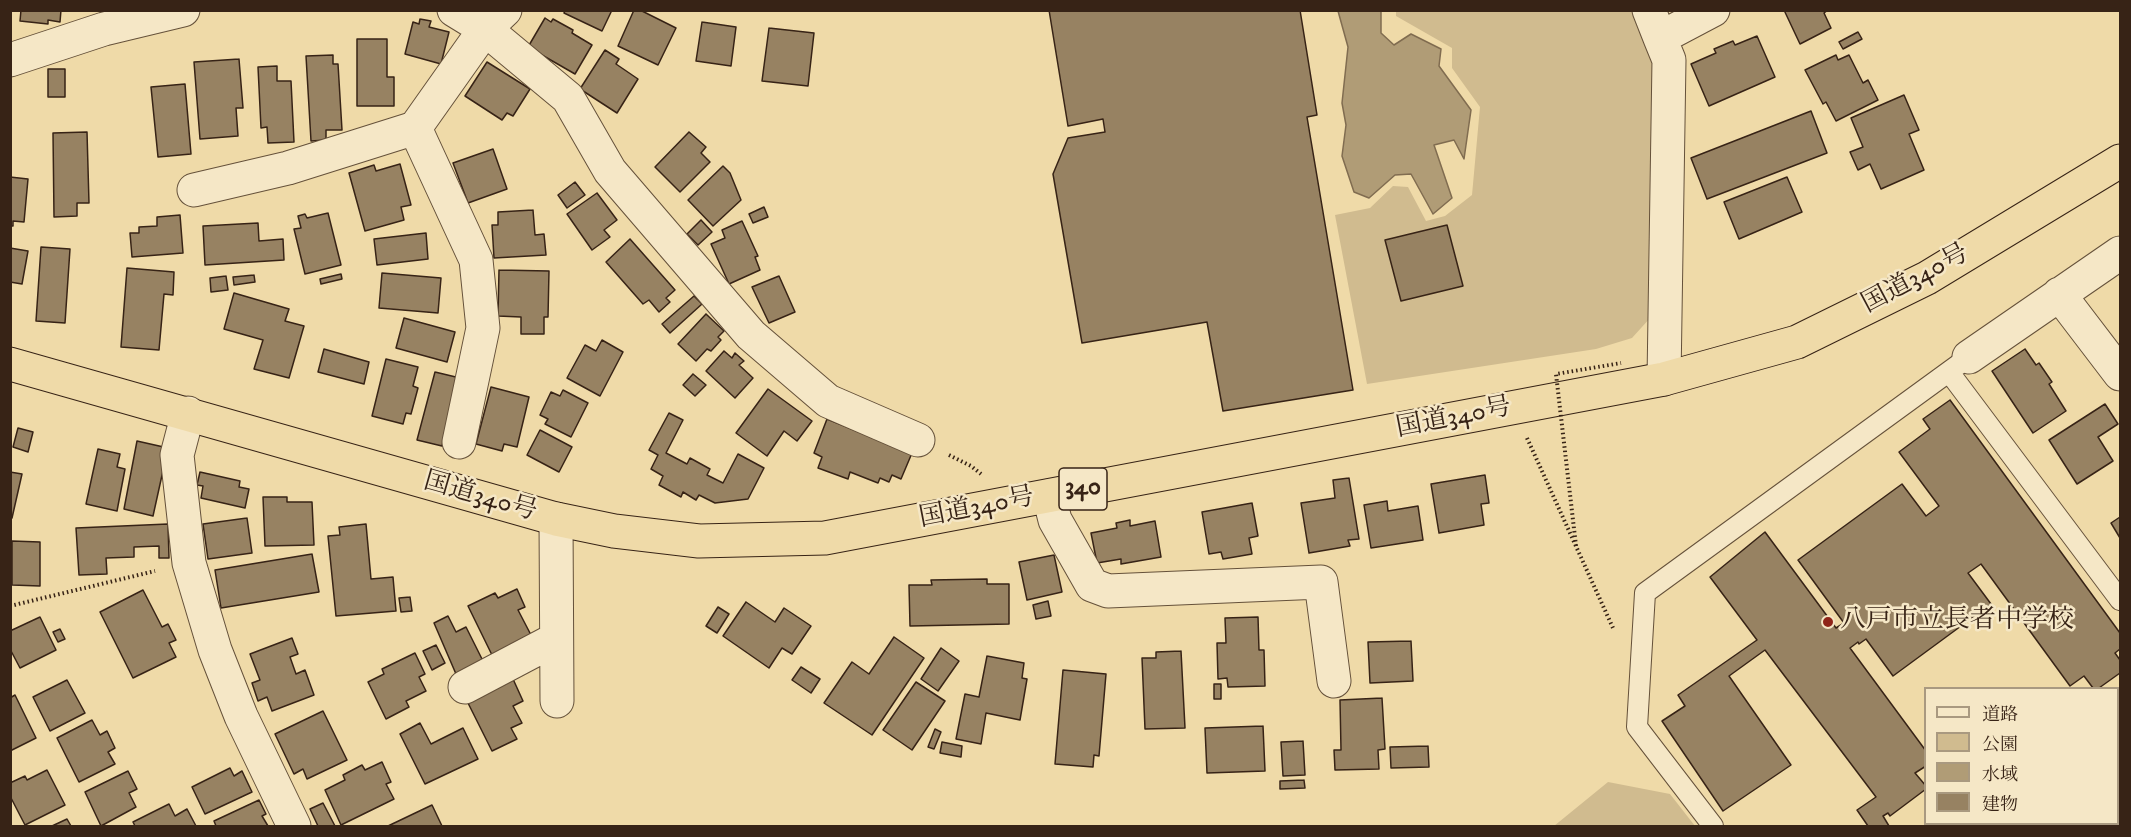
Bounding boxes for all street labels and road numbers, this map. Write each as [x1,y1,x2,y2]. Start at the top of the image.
street label: 国道340号 [1857,239,1975,321]
street label: 国道340号 [1394,393,1514,445]
street label: 国道340号 [420,467,540,529]
road number: 340 [1059,468,1107,510]
street label: 国道340号 [917,483,1037,535]

